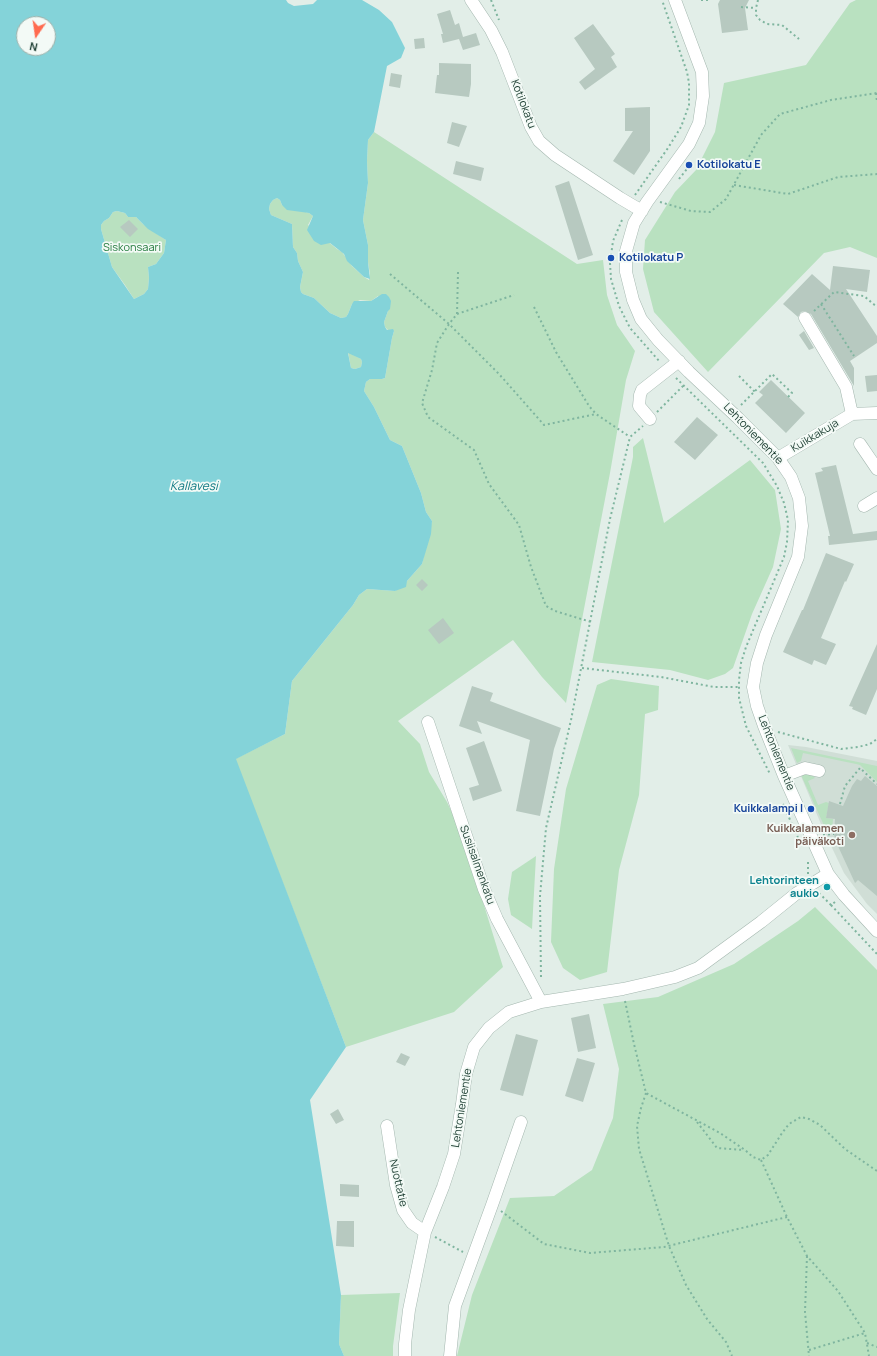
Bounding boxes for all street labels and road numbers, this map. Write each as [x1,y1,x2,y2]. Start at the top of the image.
street label: Kotilokatu [508,78,538,130]
street label: Lehtoniementie [720,401,786,467]
street label: Kuikkakuja [789,417,841,455]
street label: Lehtoniementie [755,713,797,793]
street label: Susiisalmenkatu [457,824,497,906]
street label: Lehtoniementie [449,1067,475,1149]
street label: Nuottatie [386,1158,410,1208]

